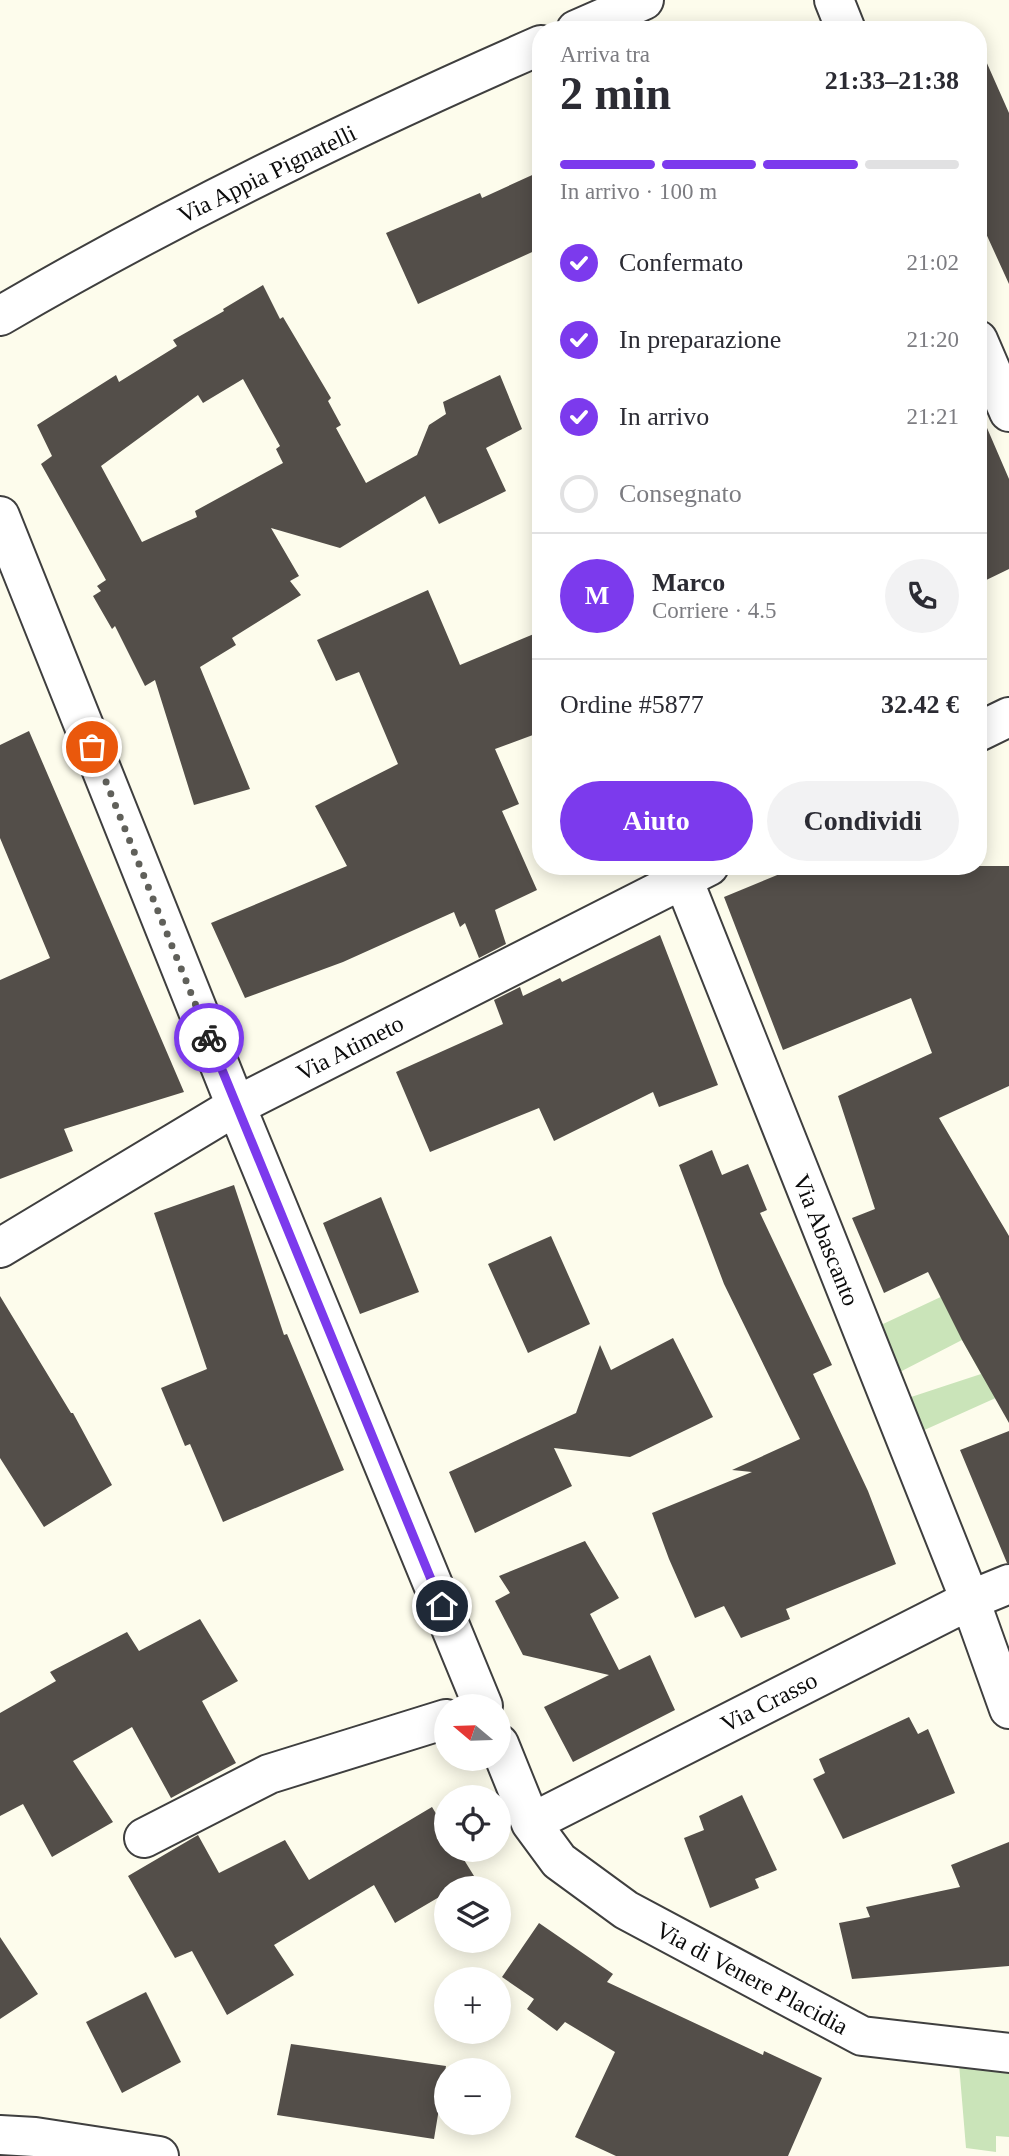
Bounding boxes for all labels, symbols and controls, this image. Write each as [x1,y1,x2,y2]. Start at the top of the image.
text: Arriva tra [560,42,650,67]
text: 21:33–21:38 [825,66,959,95]
text: 2 min [560,68,671,119]
street label: Via Appia Pignatelli [174,120,360,228]
text: In arrivo · 100 m [560,179,717,204]
icon: check [560,244,598,282]
text: Confermato [619,248,743,277]
text: 21:02 [907,250,959,275]
icon: check [560,321,598,359]
text: In preparazione [619,325,781,354]
text: 21:20 [907,327,959,352]
icon: check [560,398,598,436]
text: In arrivo [619,402,709,431]
text: 21:21 [907,404,959,429]
text: Consegnato [619,479,742,508]
button: phone [885,559,959,633]
text: Marco [652,568,725,597]
text: M [585,581,609,610]
text: Corriere · 4.5 [652,598,777,623]
text: Ordine #5877 [560,690,704,719]
text: 32.42 € [881,690,959,719]
pin [62,717,122,777]
icon: bag [73,728,111,766]
button: Aiuto [560,781,753,861]
button: Condividi [767,781,959,861]
courier [174,1003,244,1073]
street label: Via Atimeto [292,1010,408,1086]
icon: bike [190,1019,228,1057]
street label: Via Abascanto [788,1171,864,1309]
pin [412,1576,472,1636]
icon: home [423,1587,461,1625]
street label: Via Crasso [717,1667,821,1737]
north arrow [434,1694,511,1771]
map controls [434,1694,511,2135]
button: locate [434,1785,511,1862]
button: layers [434,1876,511,1953]
street label: Via di Venere Placidia [652,1916,853,2040]
button: + [434,1967,511,2044]
button: − [434,2058,511,2135]

